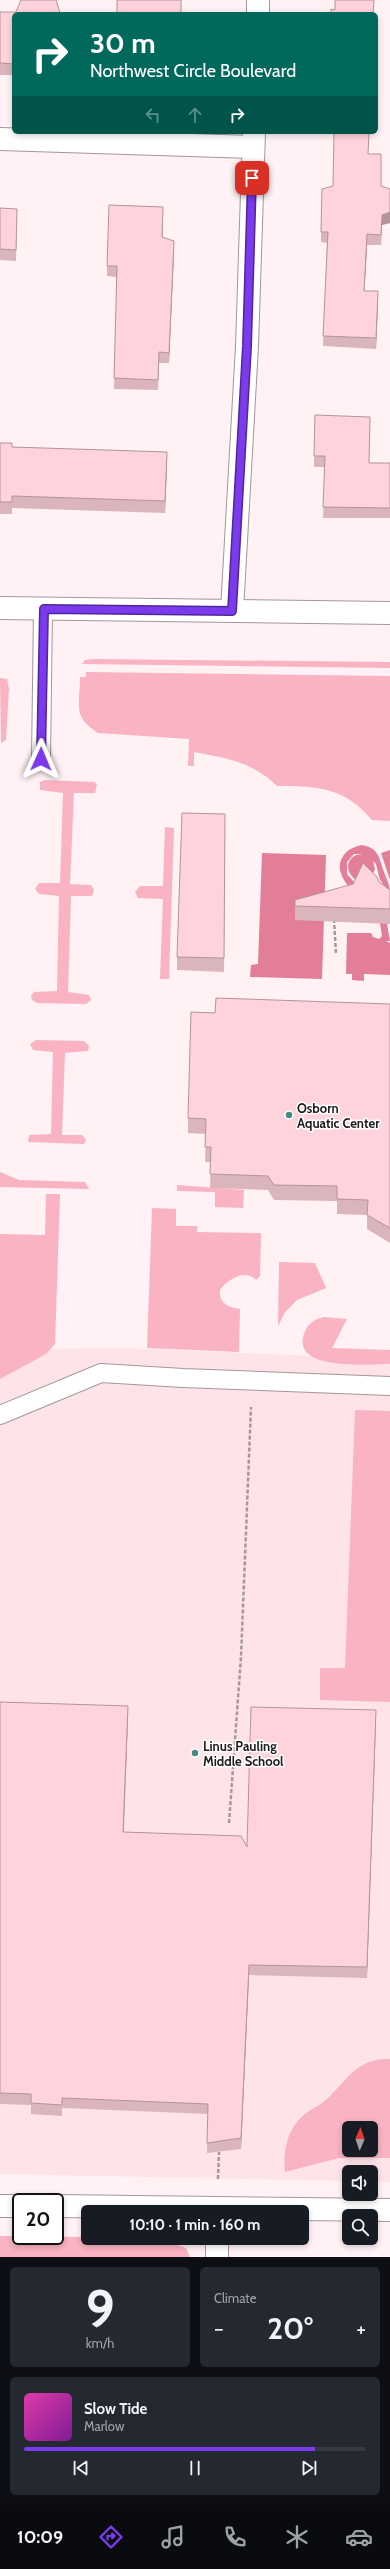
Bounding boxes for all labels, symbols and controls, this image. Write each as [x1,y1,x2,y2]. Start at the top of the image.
text: 30 m [90,26,156,60]
icon: right [24,28,76,80]
text: Northwest Circle Boulevard [90,60,296,82]
icon: left [142,104,164,126]
icon: ahead [184,104,206,126]
icon: right [226,104,248,126]
pin [235,161,269,195]
icon: arrive [241,167,263,189]
position arrow [20,738,62,780]
place label: Osborn Aquatic Center [297,1100,380,1131]
marker: Osborn Aquatic Center [284,1110,294,1120]
place label: Linus Pauling Middle School [203,1738,284,1769]
marker: Linus Pauling Middle School [190,1748,200,1758]
north arrow [342,2121,378,2157]
map controls [342,2121,378,2245]
button: sound [342,2165,378,2201]
speed limit sign: 20 [12,2193,64,2245]
button: search [342,2209,378,2245]
text: 10:10 · 1 min · 160 m [130,2216,260,2234]
text: 9 [85,2277,115,2340]
text: Climate [214,2290,256,2306]
text: 20° [267,2310,313,2347]
text: − [214,2315,224,2342]
text: + [356,2315,366,2342]
text: km/h [86,2335,114,2351]
text: Slow Tide [84,2400,147,2418]
text: Marlow [84,2418,124,2434]
icon: previous [70,2457,92,2479]
icon: pause [184,2457,206,2479]
icon: next [298,2457,320,2479]
icon: directions [97,2523,125,2551]
icon: music [159,2523,187,2551]
icon: phone [221,2523,249,2551]
icon: climate [283,2523,311,2551]
icon: car [345,2523,373,2551]
text: 10:09 [17,2526,63,2548]

